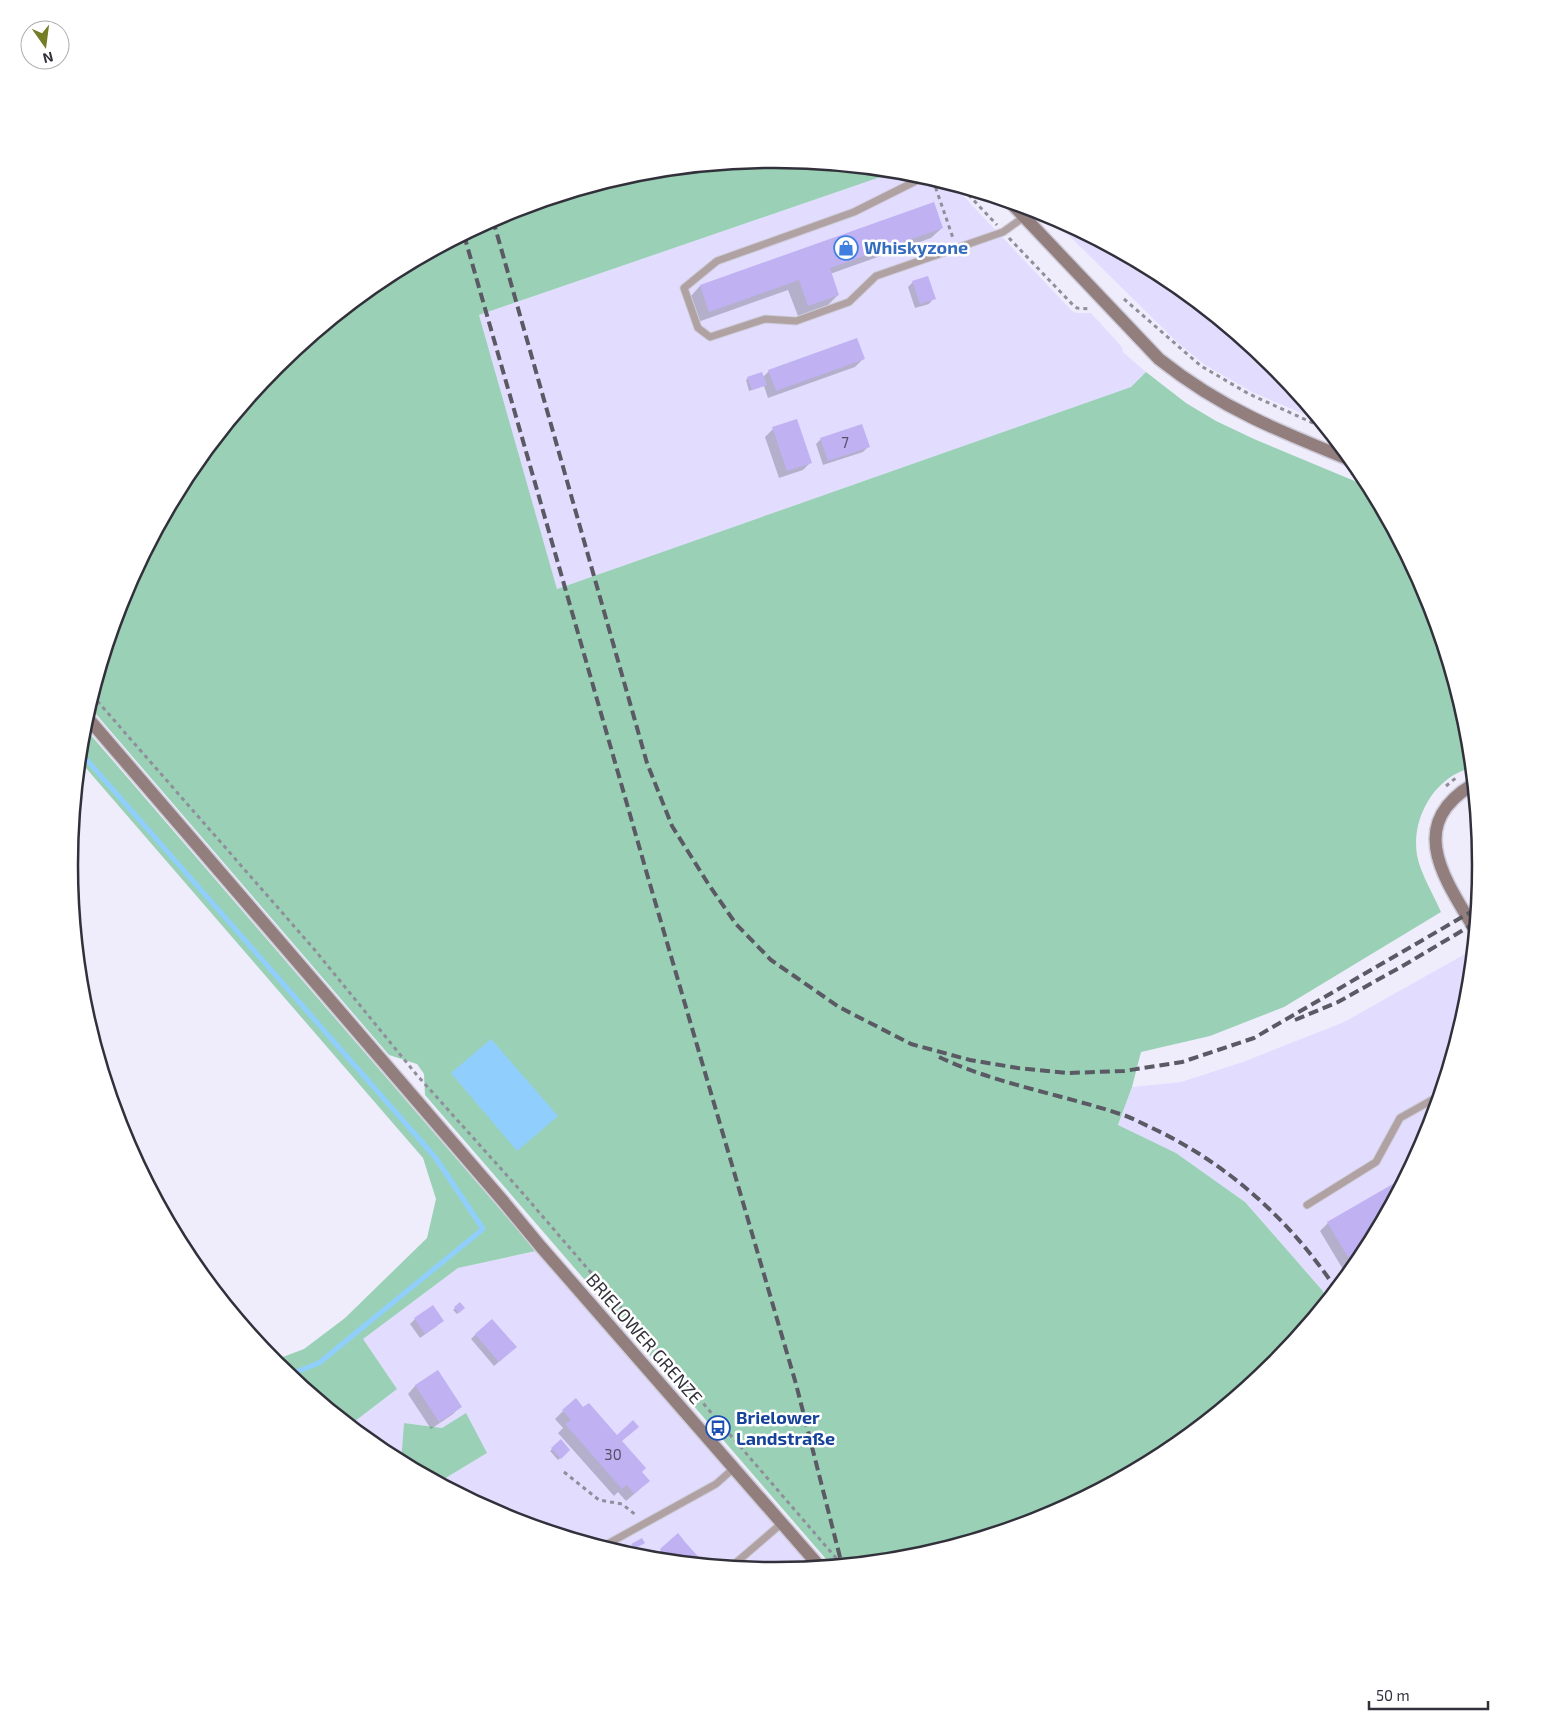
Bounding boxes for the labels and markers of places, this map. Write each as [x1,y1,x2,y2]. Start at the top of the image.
shop icon: Whiskyzone [833,235,859,261]
place label: Whiskyzone [864,236,968,258]
place label: Brielower Landstraße [736,1406,835,1449]
bus stop icon: Brielower Landstraße [705,1415,731,1441]

